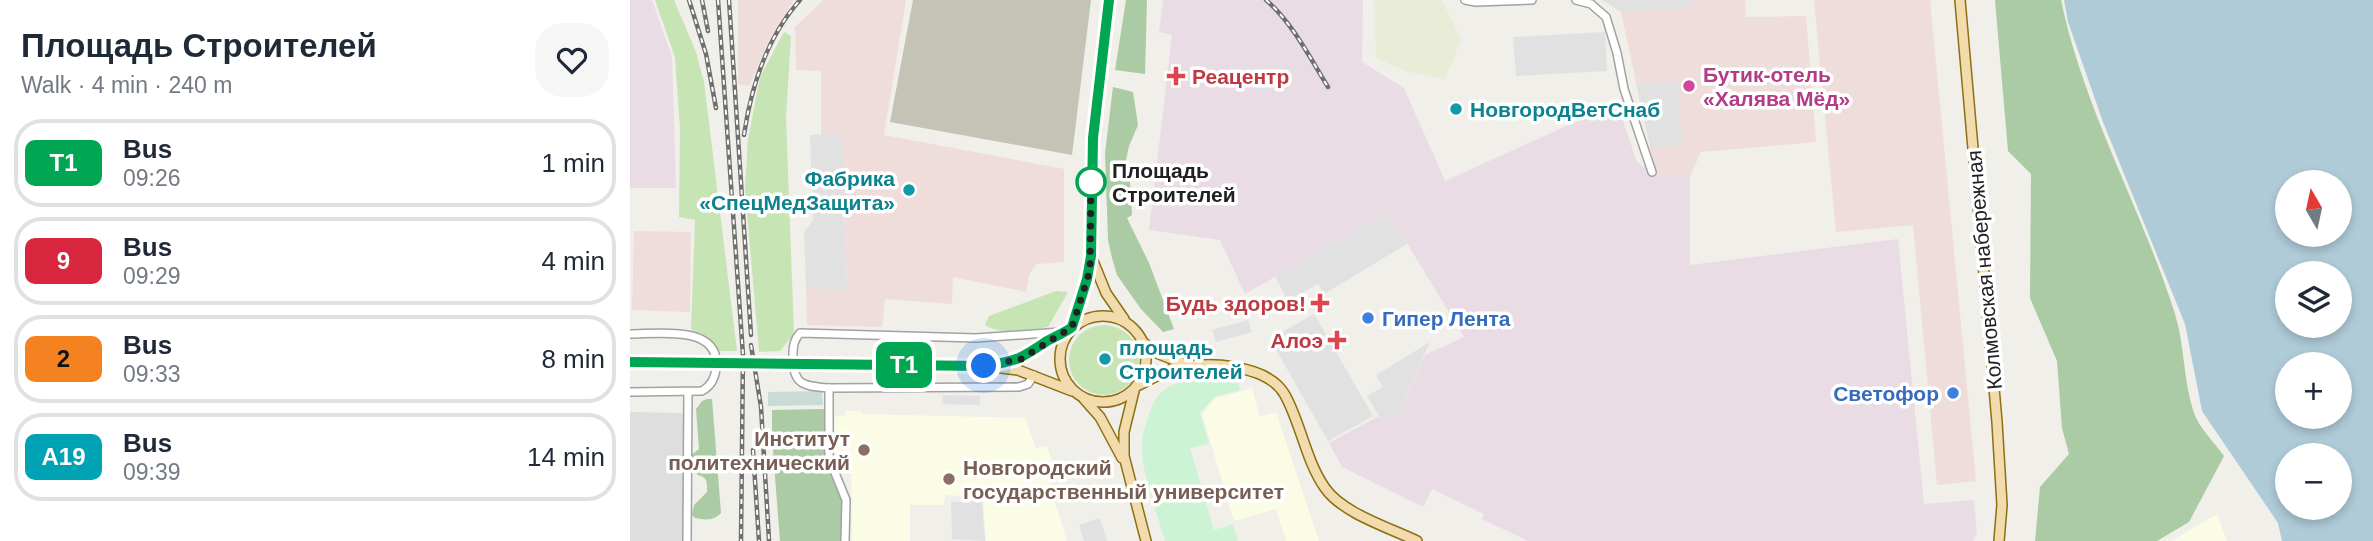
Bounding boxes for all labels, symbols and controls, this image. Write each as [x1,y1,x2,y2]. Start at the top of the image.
button: heart [535,23,609,97]
text: Площадь Строителей [21,27,377,64]
place label: Бутик-отель «Халява Мёд» [1703,63,1850,110]
place label: Реацентр [1192,65,1289,88]
marker: Реацентр [1166,66,1186,86]
text: Walk · 4 min · 240 m [21,72,232,98]
marker: Бутик-отель «Халява Мёд» [1681,78,1697,94]
place label: НовгородВетСнаб [1470,98,1660,121]
marker: НовгородВетСнаб [1448,101,1464,117]
text: Bus [123,134,172,164]
text: 1 min [541,148,605,178]
text: Т1 [49,149,78,176]
street label: Колмовская набережная [1962,149,2006,391]
place label: Площадь Строителей [1112,159,1236,206]
text: 09:26 [123,165,181,191]
place label: Фабрика «СпецМедЗащита» [699,167,895,214]
marker: Площадь Строителей [1076,167,1106,197]
north arrow [2275,170,2352,247]
map controls [2275,170,2352,520]
marker: Фабрика «СпецМедЗащита» [901,182,917,198]
text: Bus [123,232,172,262]
text: 4 min [541,246,605,276]
text: 9 [57,247,70,274]
button: layers [2275,261,2352,338]
text: 09:29 [123,263,181,289]
place label: Будь здоров! [1166,292,1306,315]
marker: Будь здоров! [1312,295,1328,311]
place label: Гипер Лента [1382,307,1511,330]
marker: Гипер Лента [1360,310,1376,326]
place label: Алоэ [1271,329,1323,352]
text: Bus [123,330,172,360]
marker: Алоэ [1329,332,1345,348]
place label: площадь Строителей [1119,336,1243,383]
line badge: Т1 [873,342,936,388]
text: 8 min [541,344,605,374]
text: 2 [57,345,70,372]
your location [966,348,1001,383]
text: Т1 [890,351,918,378]
marker: площадь Строителей [1097,351,1113,367]
button: + [2275,352,2352,429]
text: 09:33 [123,361,181,387]
place label: Светофор [1833,382,1939,405]
marker: Светофор [1945,385,1961,401]
place label: Институт политехнический [668,427,850,474]
text: Bus [123,428,172,458]
text: 14 min [527,442,605,472]
marker: Институт политехнический [856,442,872,458]
text: A19 [41,443,86,470]
button: − [2275,443,2352,520]
place label: Новгородский государственный университет [963,456,1284,503]
text: 09:39 [123,459,181,485]
marker: Новгородский государственный университет [941,471,957,487]

